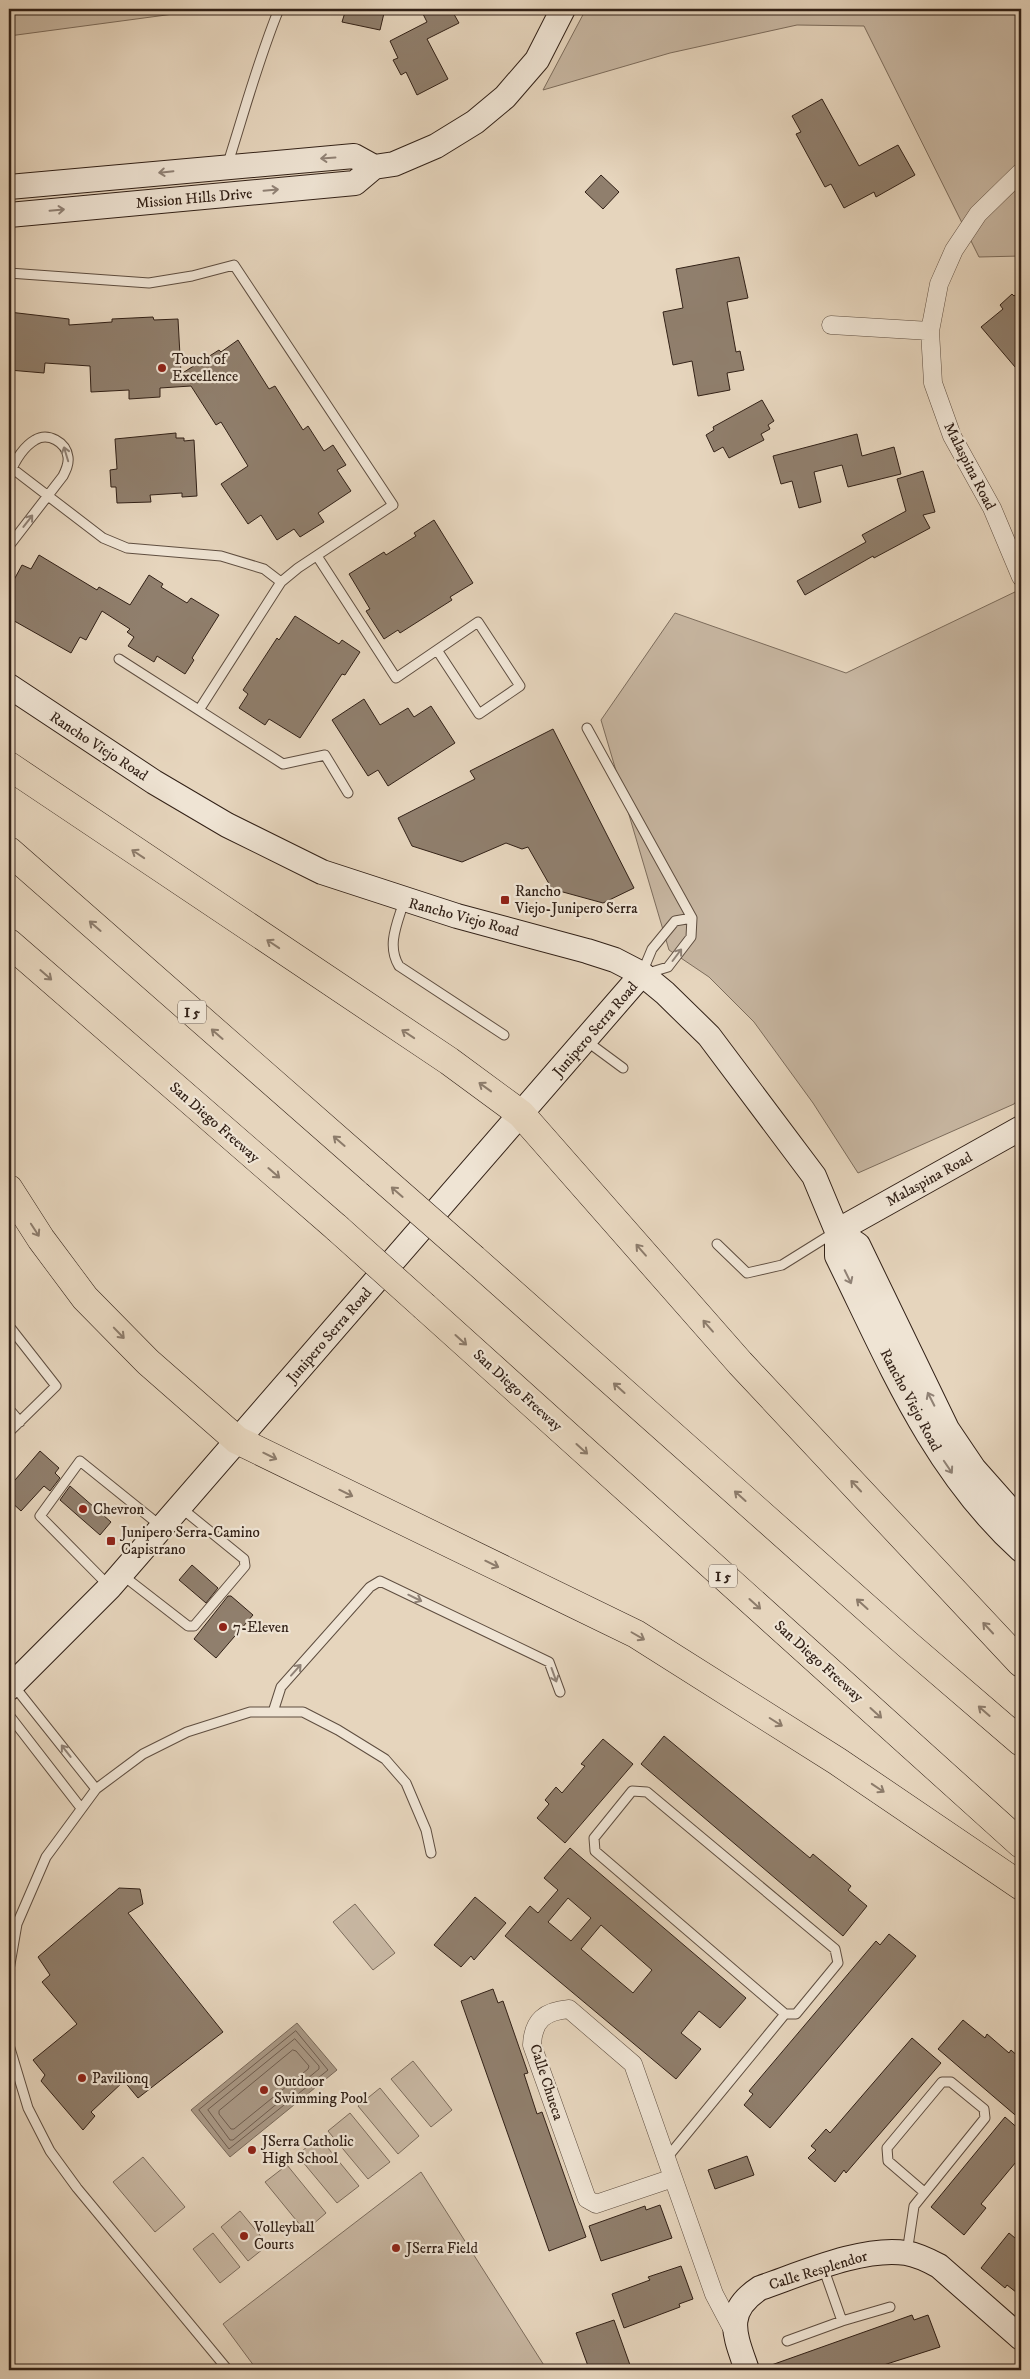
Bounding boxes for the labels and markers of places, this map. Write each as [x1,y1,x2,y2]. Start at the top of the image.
place label: Touch of Excellence [172,350,238,386]
marker: Touch of Excellence [156,362,168,374]
place label: Rancho Viejo-Junipero Serra [514,882,638,918]
marker: Rancho Viejo-Junipero Serra [499,894,511,906]
place label: Chevron [93,1500,144,1519]
marker: Chevron [77,1503,89,1515]
place label: Junipero Serra-Camino Capistrano [119,1523,260,1559]
marker: Junipero Serra-Camino Capistrano [105,1535,117,1547]
place label: 7-Eleven [233,1618,289,1637]
marker: 7-Eleven [217,1621,229,1633]
place label: Pavilionq [92,2069,149,2088]
marker: Pavilionq [76,2072,88,2084]
place label: Outdoor Swimming Pool [274,2072,368,2108]
marker: Outdoor Swimming Pool [258,2084,270,2096]
place label: JSerra Catholic High School [260,2132,354,2168]
marker: JSerra Catholic High School [246,2144,258,2156]
place label: Volleyball Courts [253,2218,315,2254]
marker: Volleyball Courts [238,2230,250,2242]
place label: JSerra Field [404,2239,479,2258]
marker: JSerra Field [390,2242,402,2254]

